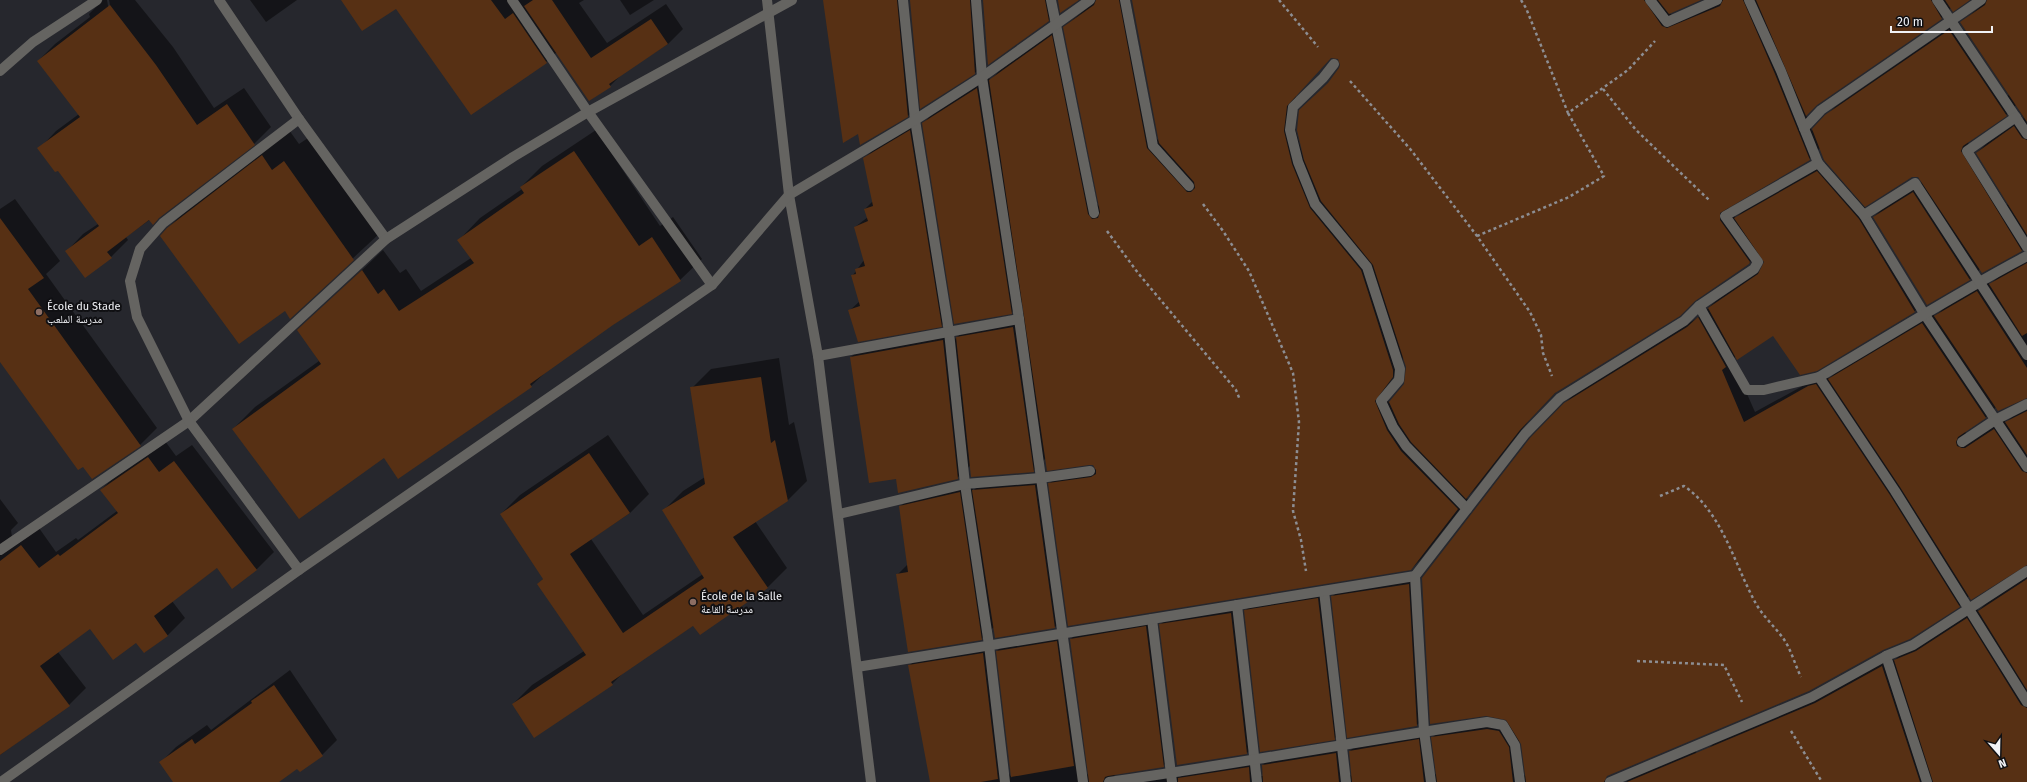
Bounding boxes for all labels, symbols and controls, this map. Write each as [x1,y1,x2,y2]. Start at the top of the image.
scale bar [1891,8,1992,34]
text: 20 m [1897,15,1923,29]
place label: École du Stade مدرسة الملعب [47,299,121,326]
marker: École du Stade مدرسة الملعب [34,307,44,317]
place label: École de la Salle مدرسة القاعة [701,589,782,616]
marker: École de la Salle مدرسة القاعة [688,597,698,607]
north arrow [1979,734,2019,774]
text: N [1997,756,2008,770]

